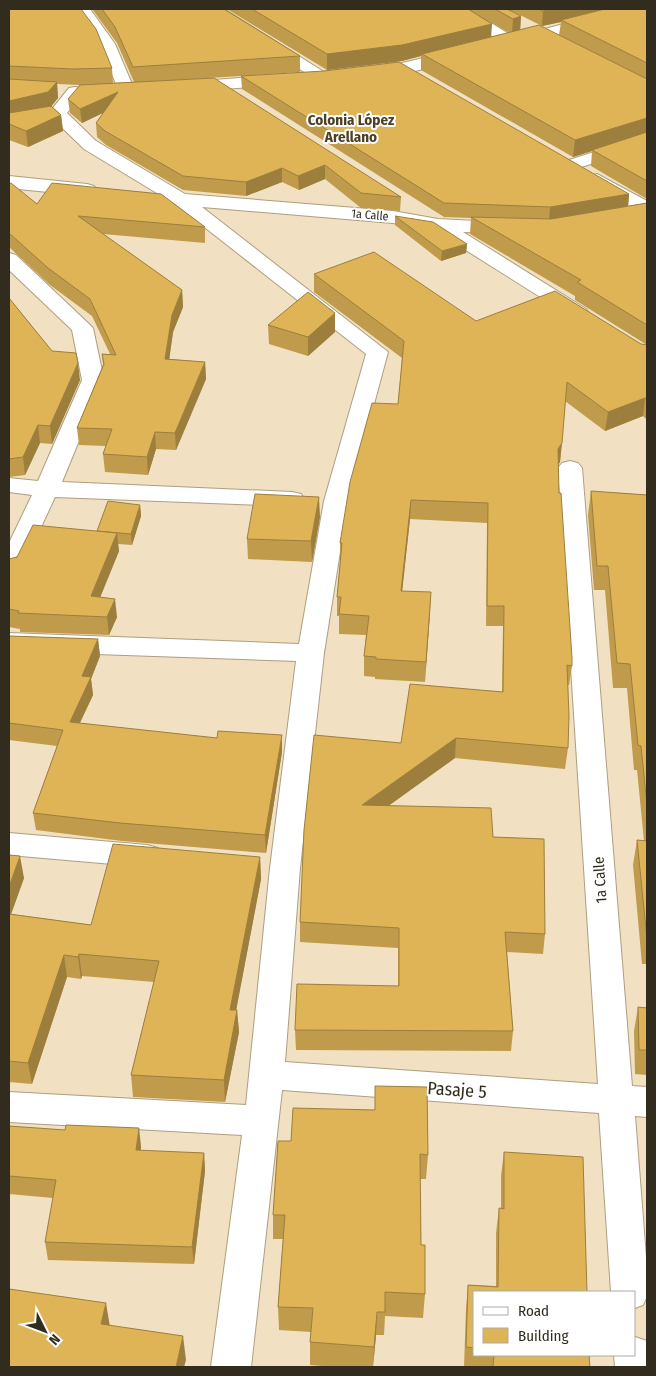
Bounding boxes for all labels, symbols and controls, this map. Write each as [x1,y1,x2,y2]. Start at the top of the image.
district label: Colonia López Arellano [308,111,395,146]
street label: 1a Calle [351,206,389,224]
street label: 1a Calle [589,856,611,904]
street label: Pasaje 5 [427,1077,487,1103]
legend [473,1291,636,1356]
text: Road [518,1302,549,1320]
north arrow [20,1306,70,1356]
text: Building [518,1327,569,1345]
text: N [45,1331,63,1348]

